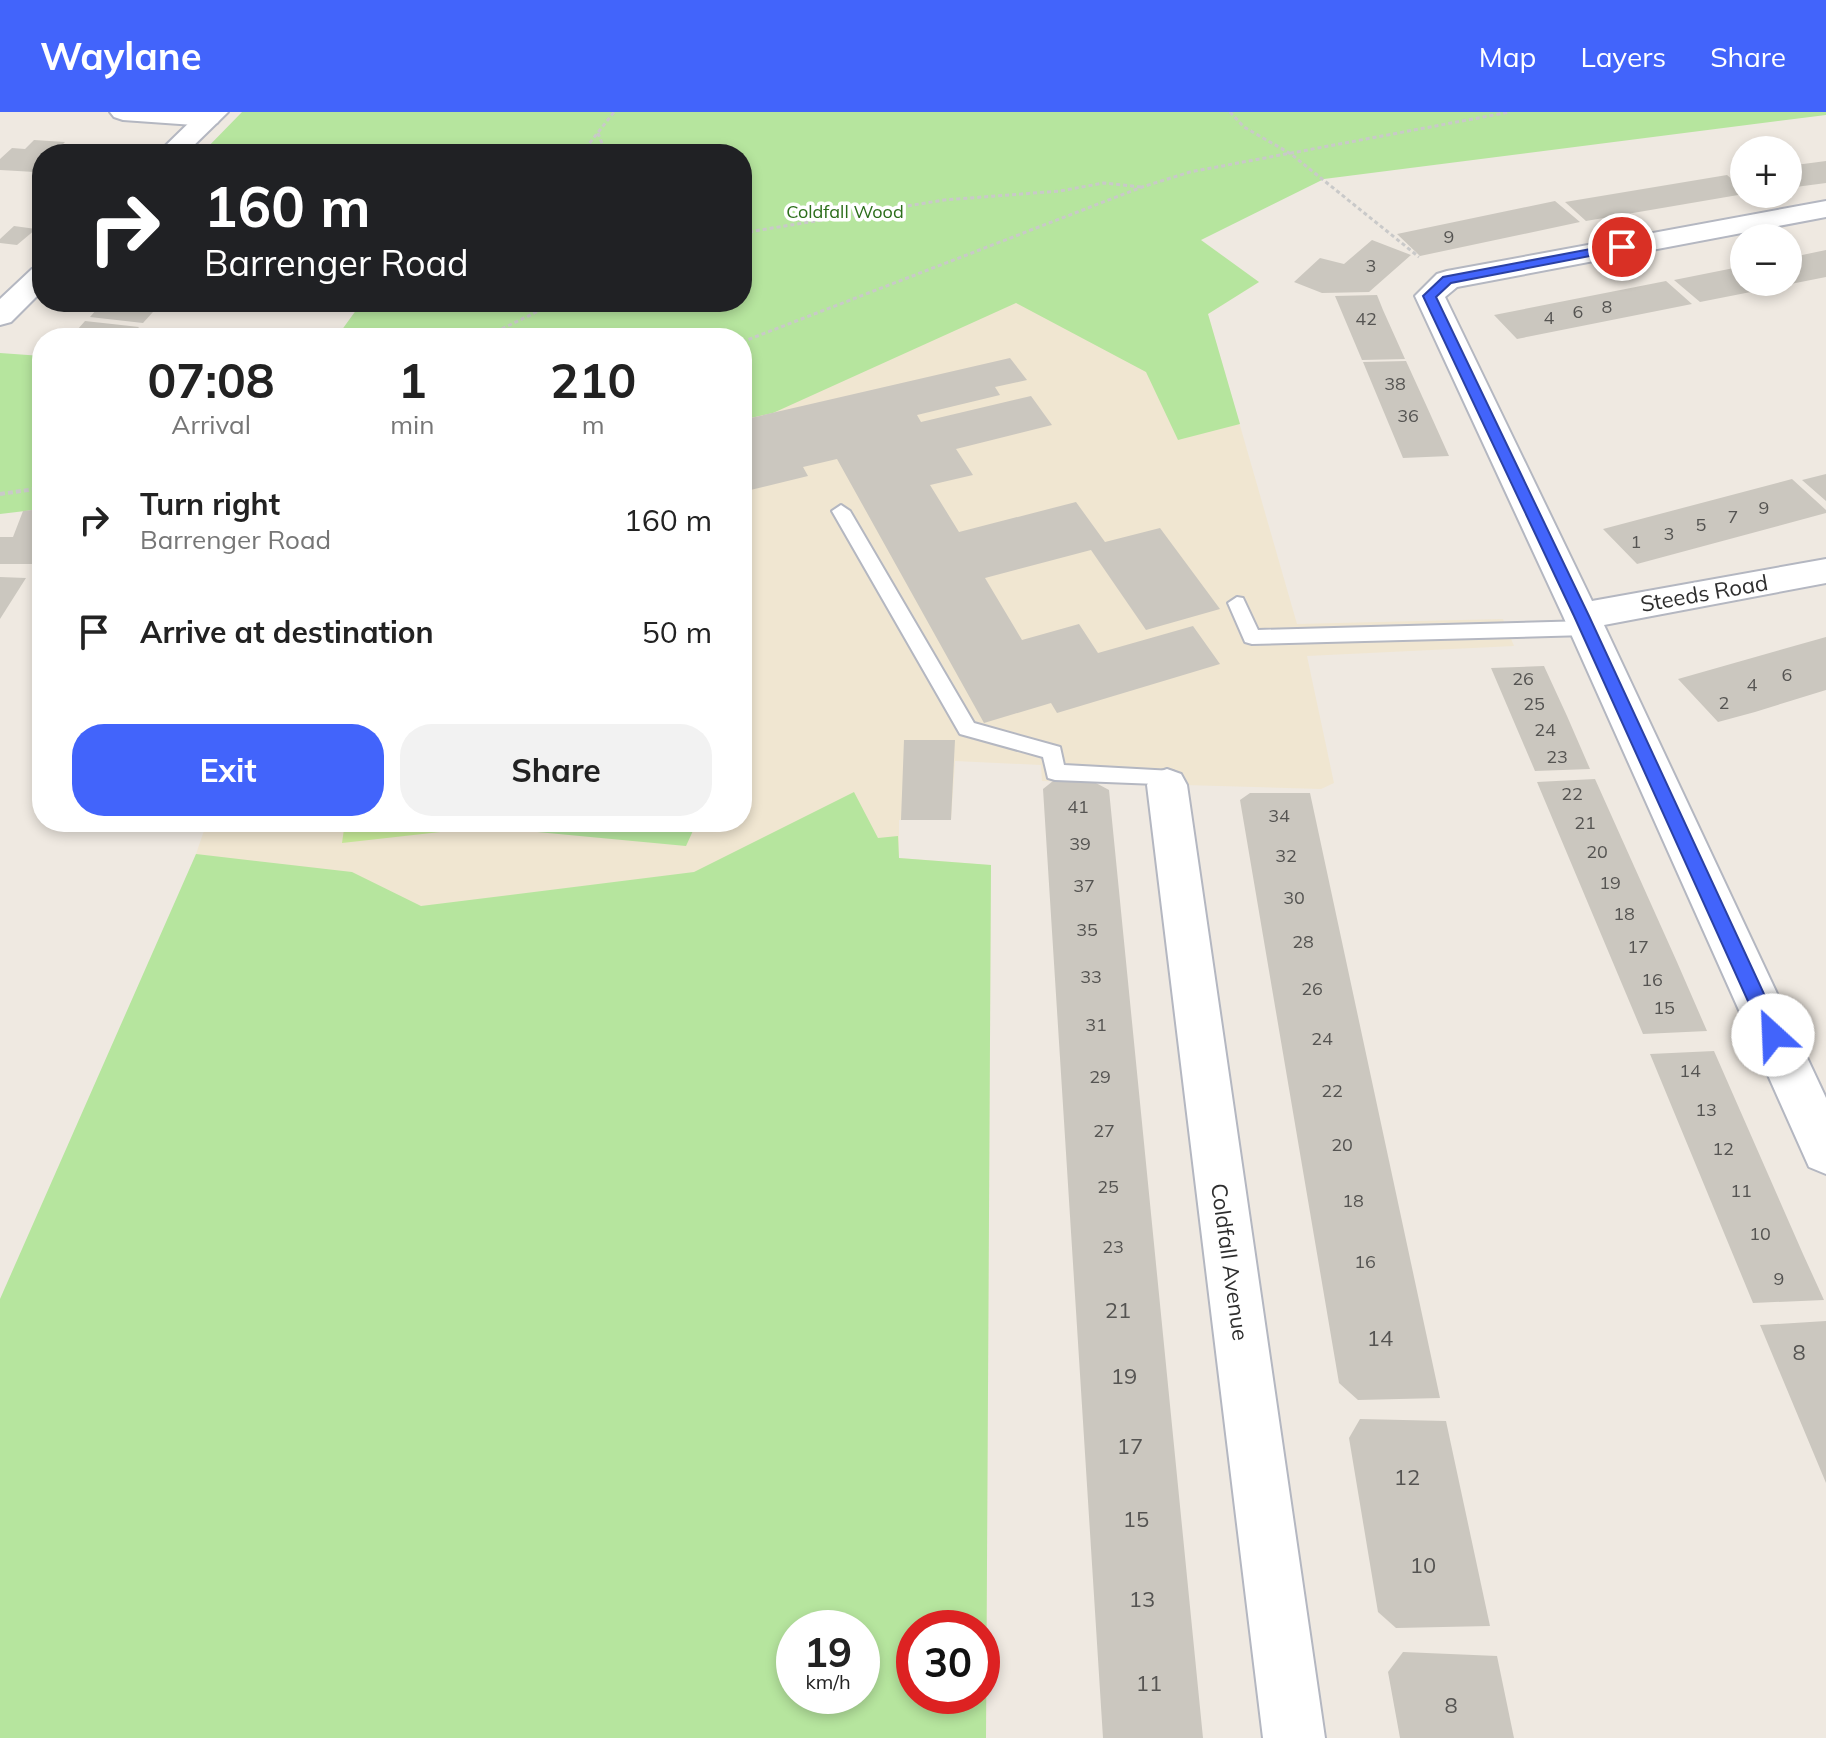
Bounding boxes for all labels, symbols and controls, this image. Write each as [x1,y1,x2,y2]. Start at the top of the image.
text: Waylane [40,32,202,80]
text: Map [1479,39,1536,74]
text: Layers [1580,39,1666,74]
text: Share [1710,39,1786,74]
map controls [1730,136,1802,296]
button: + [1730,136,1802,208]
text: 160 m [204,171,371,241]
icon: right [72,176,176,280]
park label: Coldfall Wood [786,200,904,223]
pin [1588,213,1656,281]
button: − [1730,224,1802,296]
house number: 9 [1444,225,1454,248]
icon: arrive [1600,225,1644,269]
text: Barrenger Road [204,240,469,285]
house number: 3 [1366,254,1376,277]
house number: 8 [1602,295,1612,318]
house number: 6 [1573,300,1583,323]
house number: 4 [1544,306,1555,329]
house number: 42 [1355,307,1377,330]
text: 07:08 [148,350,275,410]
text: 1 [398,350,427,410]
text: 210 [550,350,636,410]
house number: 38 [1384,372,1406,395]
house number: 36 [1397,404,1419,427]
text: Arrival [171,408,251,441]
text: min [390,408,434,441]
text: m [582,408,605,441]
text: Turn right [140,485,280,523]
house number: 9 [1759,496,1769,519]
icon: right [72,498,116,542]
text: 160 m [624,501,712,539]
house number: 7 [1728,505,1738,528]
house number: 5 [1696,513,1707,536]
house number: 3 [1664,522,1674,545]
text: Barrenger Road [140,523,331,556]
house number: 1 [1631,530,1641,553]
street label: Steeds Road [1638,568,1770,618]
icon: arrive [72,610,116,654]
text: Arrive at destination [140,613,434,651]
text: 50 m [642,613,712,651]
house number: 6 [1782,663,1792,686]
house number: 26 [1512,667,1534,690]
house number: 4 [1747,673,1758,696]
house number: 2 [1719,691,1729,714]
house number: 25 [1523,692,1545,715]
house number: 24 [1534,718,1556,741]
button: Exit [72,724,384,816]
button: Share [400,724,712,816]
house number: 23 [1546,745,1568,768]
house number: 22 [1561,782,1583,805]
house number: 41 [1067,795,1089,818]
house number: 34 [1268,804,1290,827]
house number: 21 [1574,811,1596,834]
house number: 39 [1069,832,1091,855]
house number: 20 [1586,840,1608,863]
house number: 32 [1275,844,1297,867]
house number: 19 [1599,871,1621,894]
house number: 37 [1073,874,1095,897]
house number: 30 [1283,886,1305,909]
house number: 18 [1613,902,1635,925]
house number: 35 [1076,918,1098,941]
house number: 28 [1292,930,1314,953]
house number: 17 [1627,935,1649,958]
house number: 33 [1080,965,1102,988]
house number: 16 [1641,968,1663,991]
house number: 26 [1301,977,1323,1000]
position arrow [1731,993,1815,1077]
house number: 15 [1653,996,1675,1019]
house number: 31 [1085,1013,1107,1036]
house number: 24 [1311,1027,1333,1050]
house number: 14 [1679,1059,1701,1082]
house number: 29 [1089,1065,1111,1088]
house number: 22 [1321,1079,1343,1102]
house number: 13 [1695,1098,1717,1121]
house number: 27 [1093,1119,1115,1142]
house number: 20 [1331,1133,1353,1156]
house number: 12 [1712,1137,1734,1160]
house number: 25 [1097,1175,1119,1198]
house number: 11 [1730,1179,1752,1202]
street label: Coldfall Avenue [1205,1181,1255,1343]
house number: 18 [1342,1189,1364,1212]
house number: 10 [1749,1222,1771,1245]
house number: 23 [1102,1235,1124,1258]
house number: 16 [1354,1250,1376,1273]
house number: 9 [1774,1267,1784,1290]
house number: 21 [1105,1296,1131,1324]
house number: 14 [1367,1324,1393,1352]
house number: 8 [1792,1338,1806,1366]
house number: 19 [1111,1362,1137,1390]
house number: 17 [1117,1432,1143,1460]
house number: 12 [1394,1463,1420,1491]
house number: 15 [1123,1505,1149,1533]
house number: 10 [1410,1551,1436,1579]
house number: 13 [1129,1585,1155,1613]
speed limit sign: 30 [896,1610,1000,1714]
text: 19 [804,1627,852,1677]
text: km/h [805,1669,851,1694]
house number: 11 [1136,1669,1162,1697]
house number: 8 [1444,1691,1458,1719]

